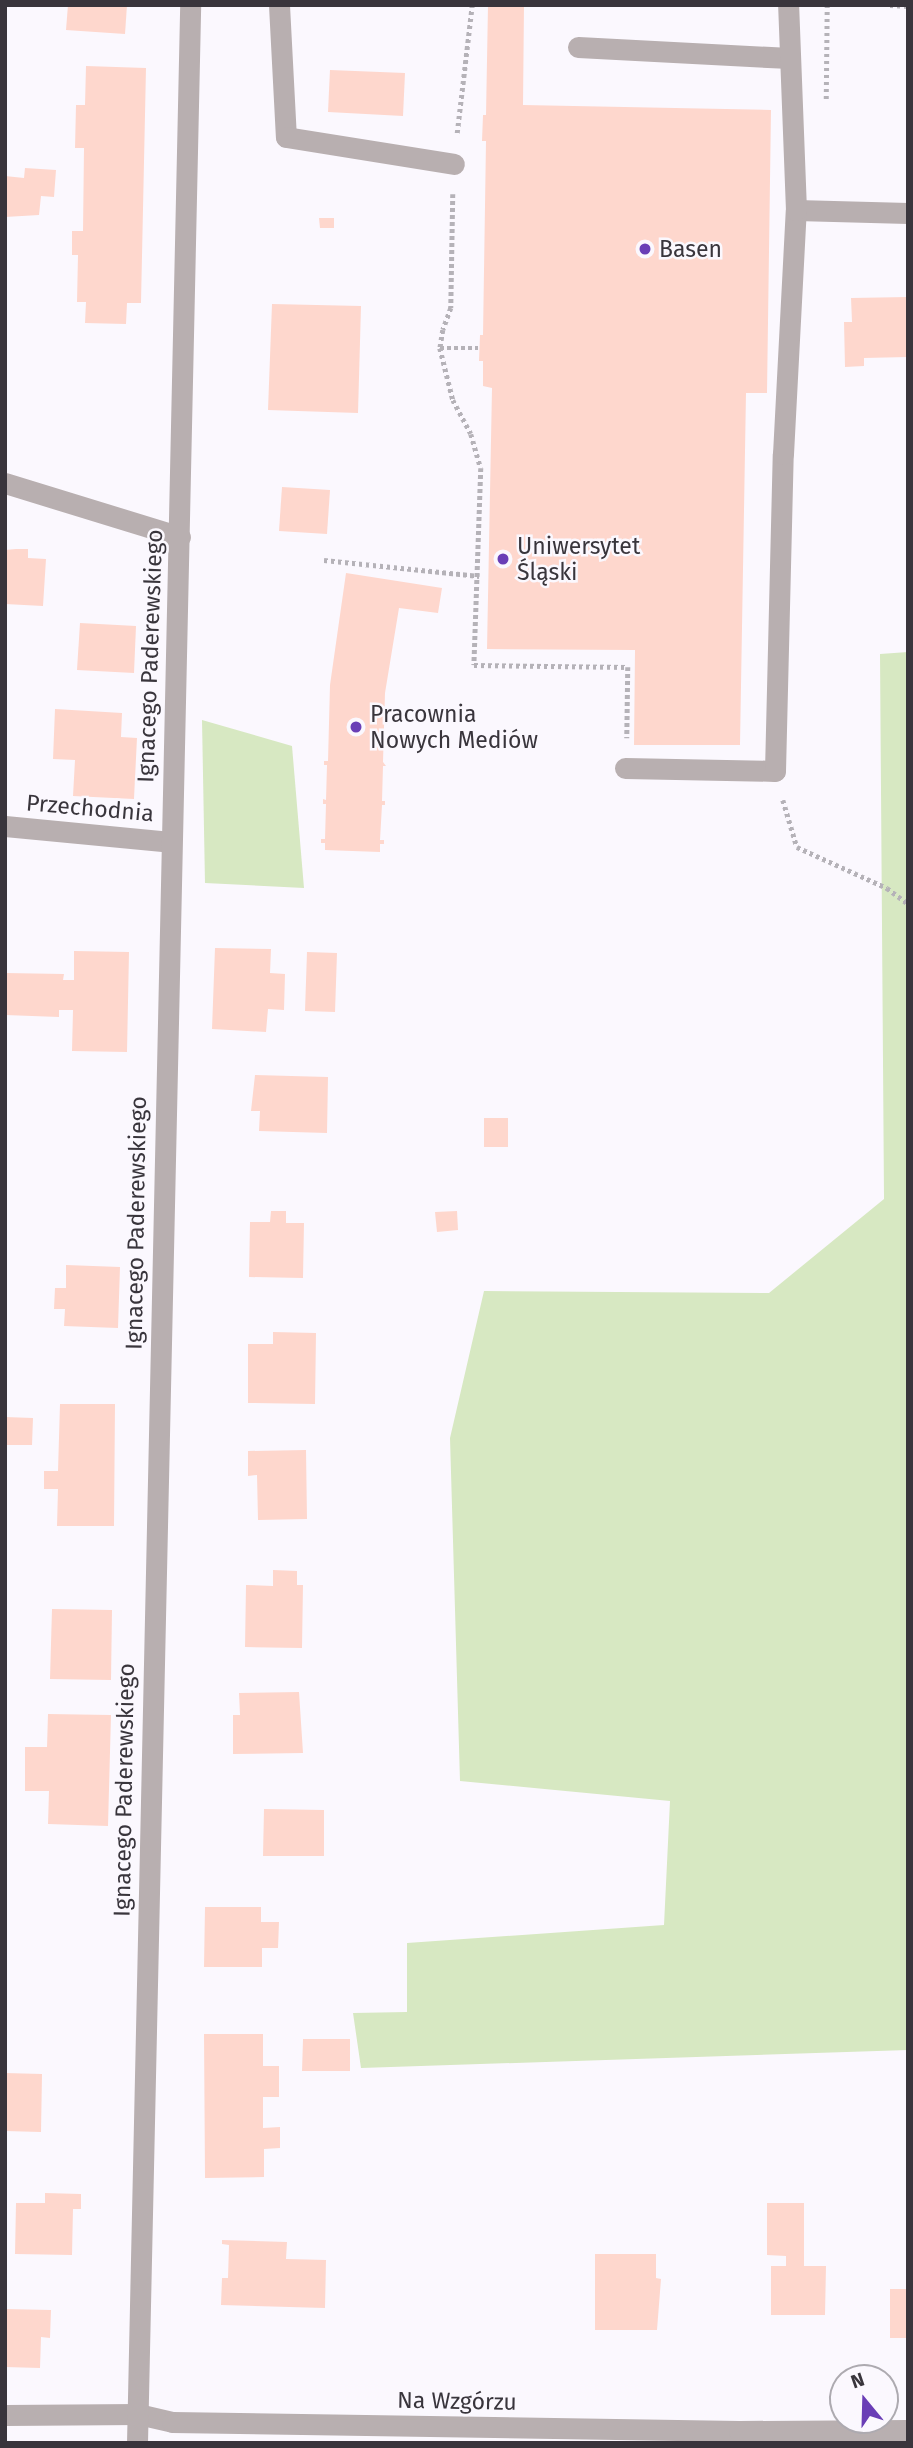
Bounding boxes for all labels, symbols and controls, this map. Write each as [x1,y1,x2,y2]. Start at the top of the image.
place label: Basen [659,235,722,263]
marker: Basen [637,241,653,257]
street label: Ignacego Paderewskiego [132,529,168,783]
place label: Uniwersytet Śląski [517,532,640,586]
marker: Uniwersytet Śląski [495,551,511,567]
place label: Pracownia Nowych Mediów [370,700,538,754]
marker: Pracownia Nowych Mediów [348,719,364,735]
street label: Przechodnia [25,789,155,827]
street label: Ignacego Paderewskiego [120,1096,152,1350]
street label: Ignacego Paderewskiego [108,1663,140,1917]
north arrow [829,2364,899,2434]
text: N [848,2368,867,2393]
street label: Na Wzgórzu [397,2386,517,2416]

